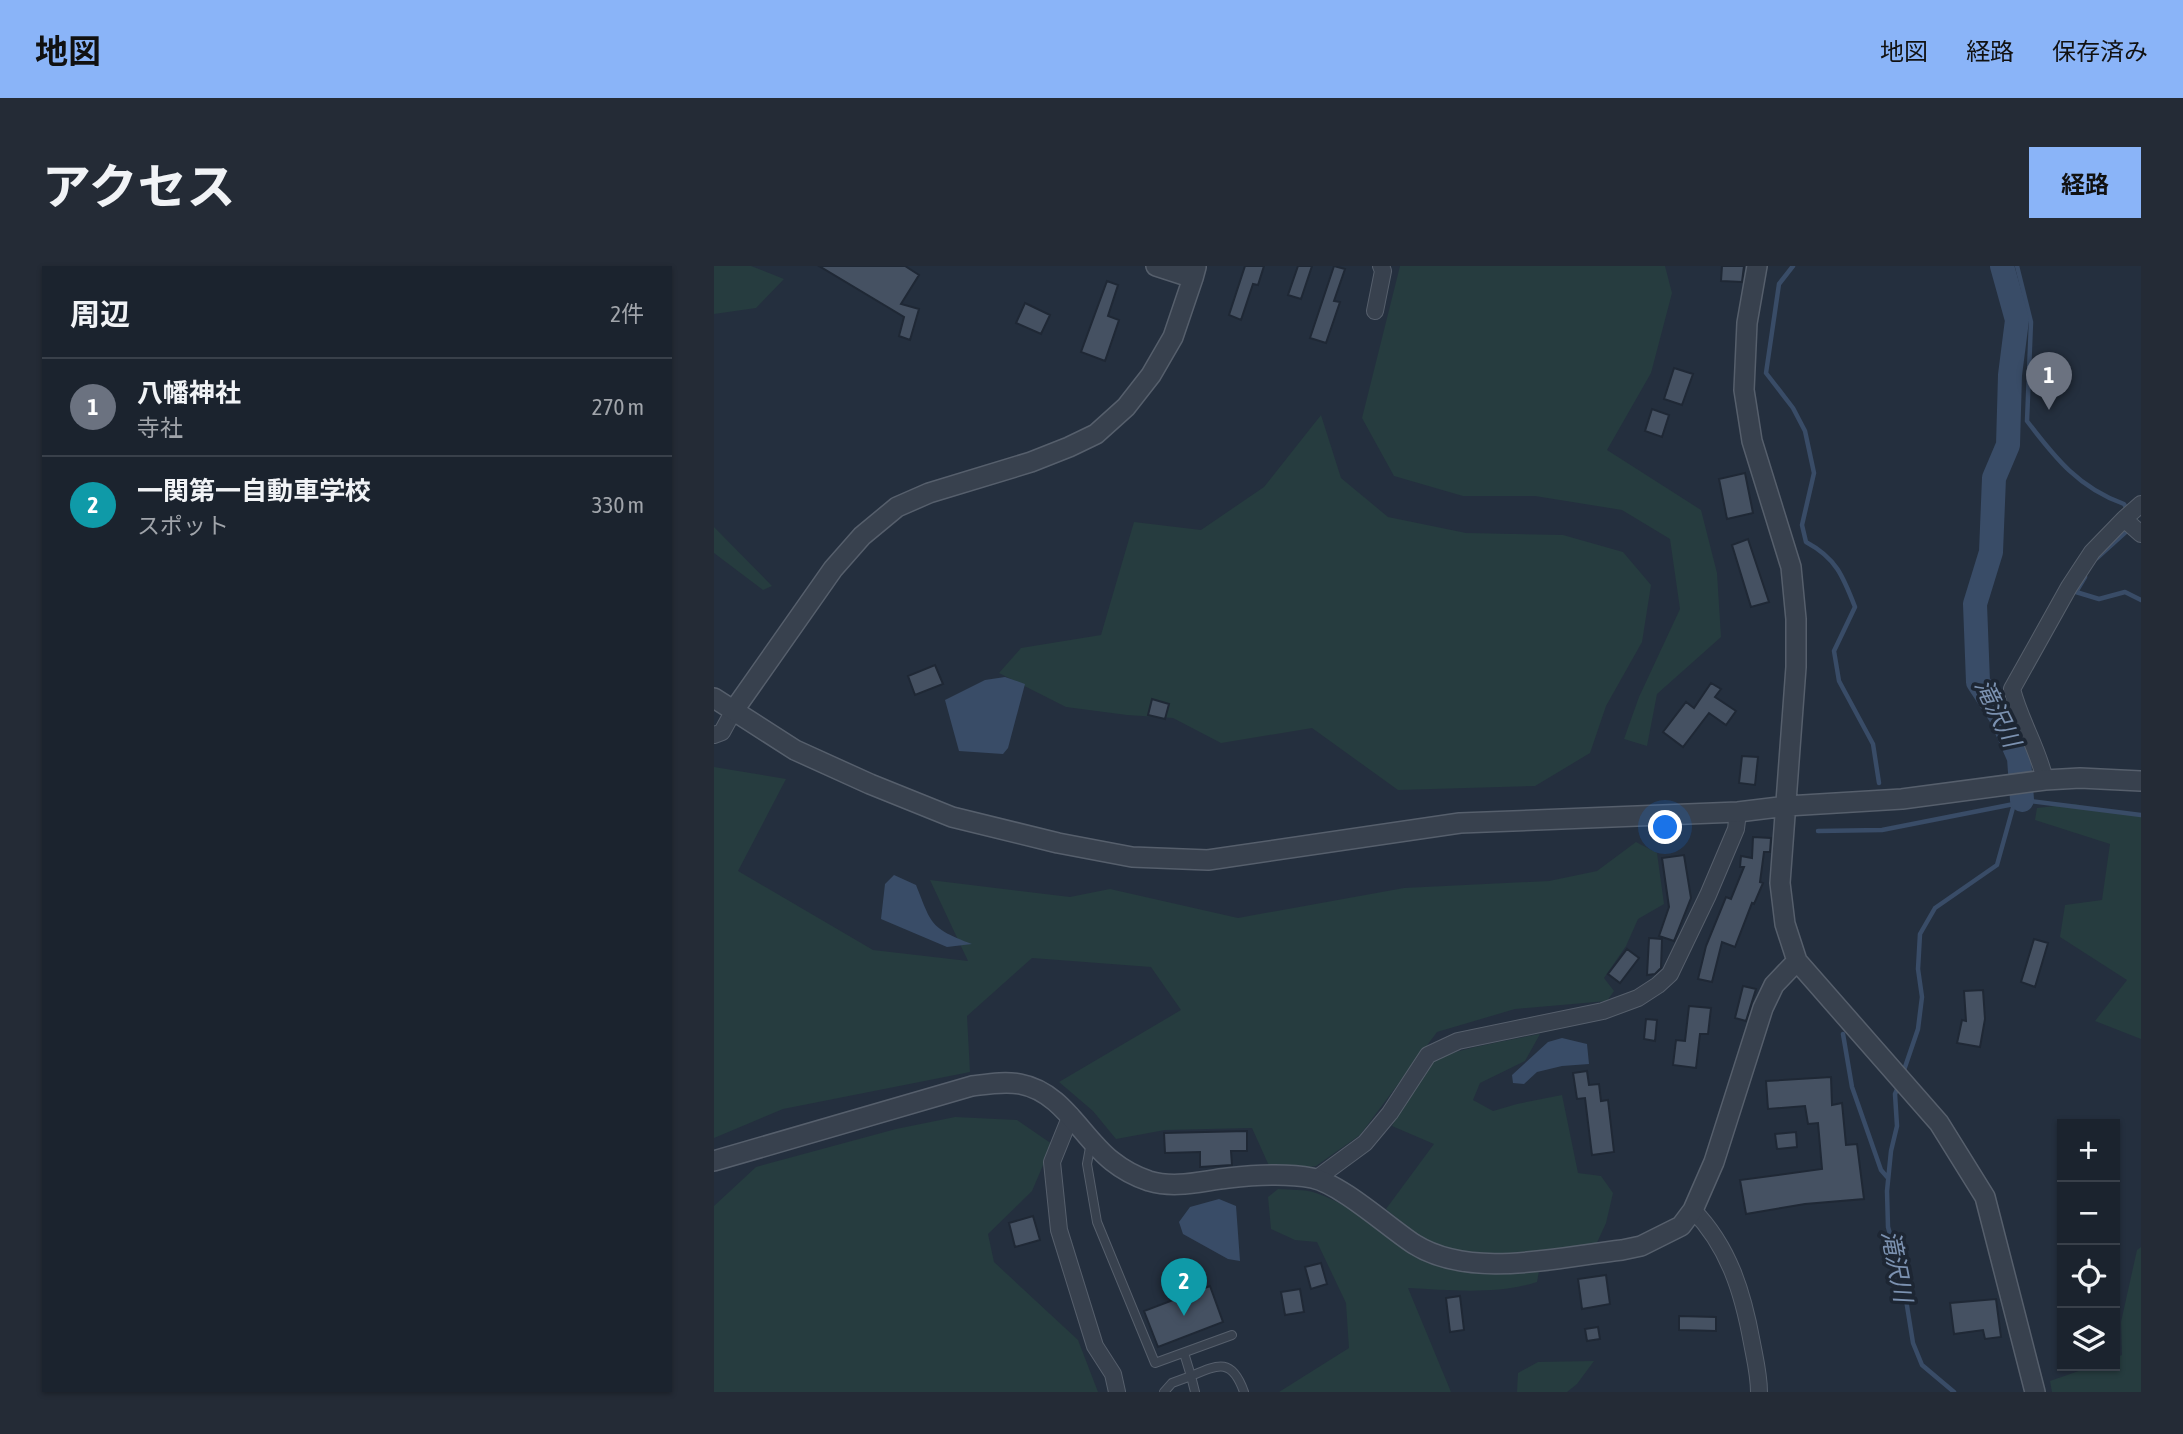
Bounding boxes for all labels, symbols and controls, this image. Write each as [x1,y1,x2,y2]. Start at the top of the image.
text: 地図 [35,32,101,70]
text: 地図 [1880,38,1928,65]
text: 経路 [1966,38,2014,65]
text: 保存済み [2052,38,2148,65]
button: 経路 [2029,147,2141,218]
text: アクセス [42,158,236,214]
text: 周辺 [70,297,130,331]
text: 2件 [610,301,644,327]
pin: 1 [2026,352,2072,410]
text: 八幡神社 [137,378,241,408]
text: 1 [88,394,98,420]
text: 270 m [592,394,644,420]
text: 寺社 [137,415,183,441]
text: 一関第一自動車学校 [137,476,371,506]
text: 2 [88,492,98,518]
text: 330 m [592,492,644,518]
text: スポット [137,513,229,539]
water label: 滝沢川 [1970,675,2027,754]
your location [1648,810,1682,844]
map controls [2057,1119,2120,1371]
button: + [2057,1119,2120,1182]
button: − [2057,1182,2120,1245]
water label: 滝沢川 [1877,1228,1918,1307]
button: locate [2057,1245,2120,1308]
pin: 2 [1161,1258,1207,1316]
button: layers [2057,1308,2120,1371]

